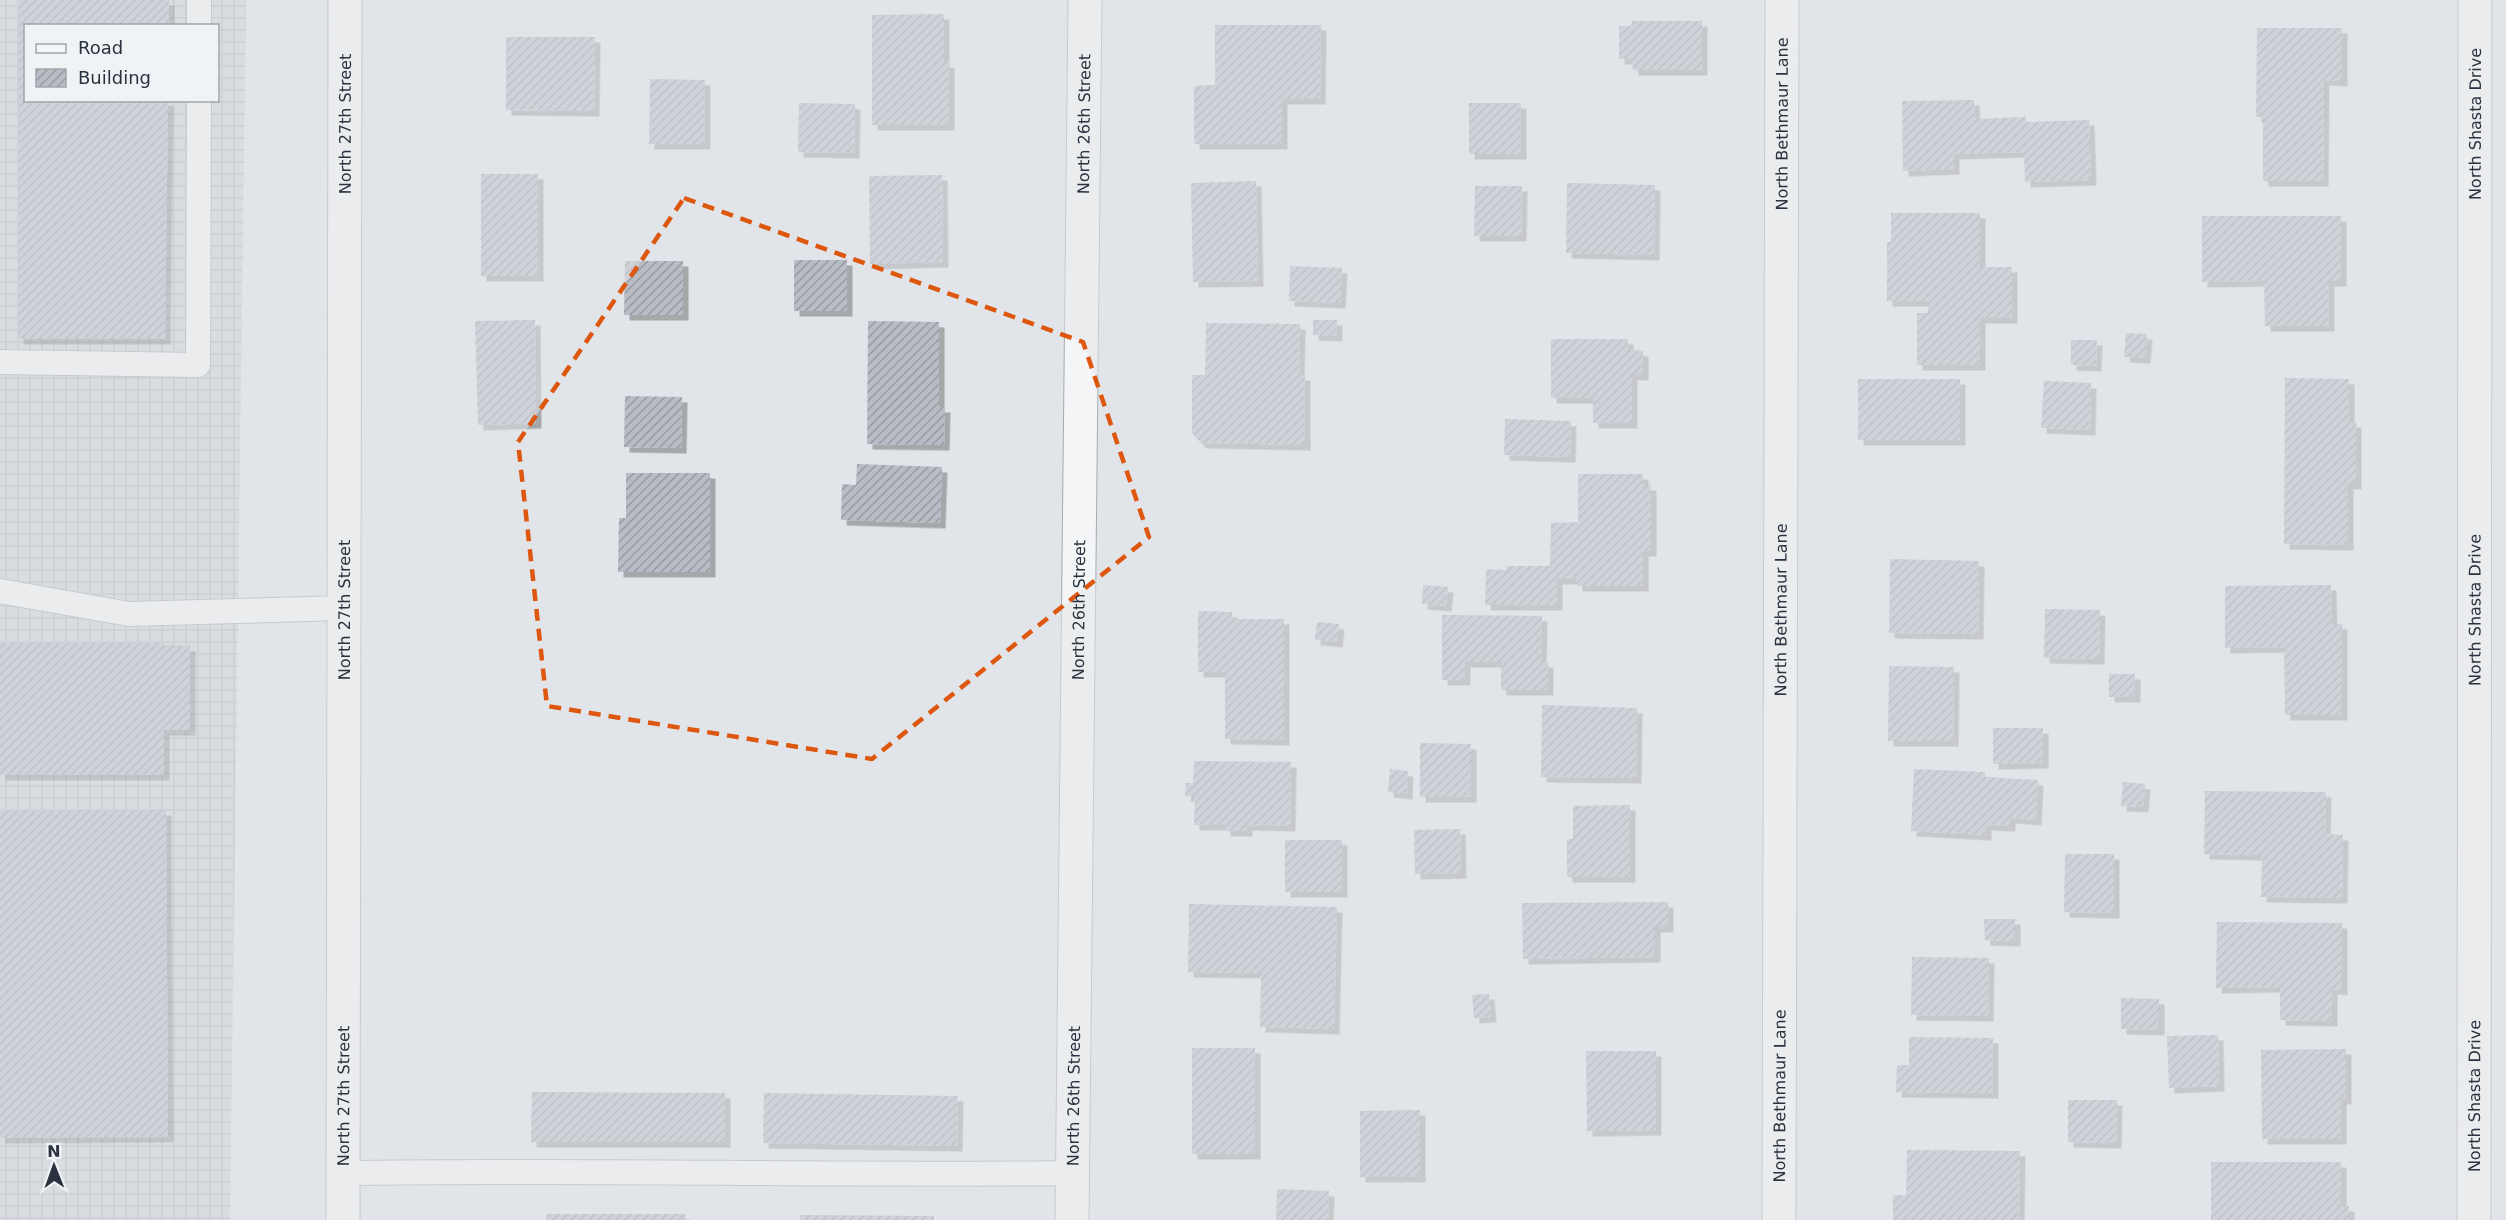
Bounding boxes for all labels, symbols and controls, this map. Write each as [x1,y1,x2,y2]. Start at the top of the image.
legend [24,24,219,102]
text: Road [78,37,123,58]
street label: North Bethmaur Lane [1772,37,1792,211]
street label: North Shasta Drive [2466,48,2485,200]
street label: North 27th Street [336,54,355,194]
street label: North 26th Street [1074,54,1094,194]
text: Building [78,67,151,88]
street label: North Bethmaur Lane [1771,523,1791,697]
street label: North Shasta Drive [2465,534,2485,686]
street label: North 27th Street [335,540,354,680]
street label: North 26th Street [1069,540,1089,680]
street label: North Bethmaur Lane [1770,1009,1790,1183]
street label: North Shasta Drive [2465,1020,2484,1172]
street label: North 27th Street [334,1026,353,1166]
street label: North 26th Street [1064,1026,1084,1166]
north arrow [24,1136,84,1196]
text: N [47,1142,61,1161]

